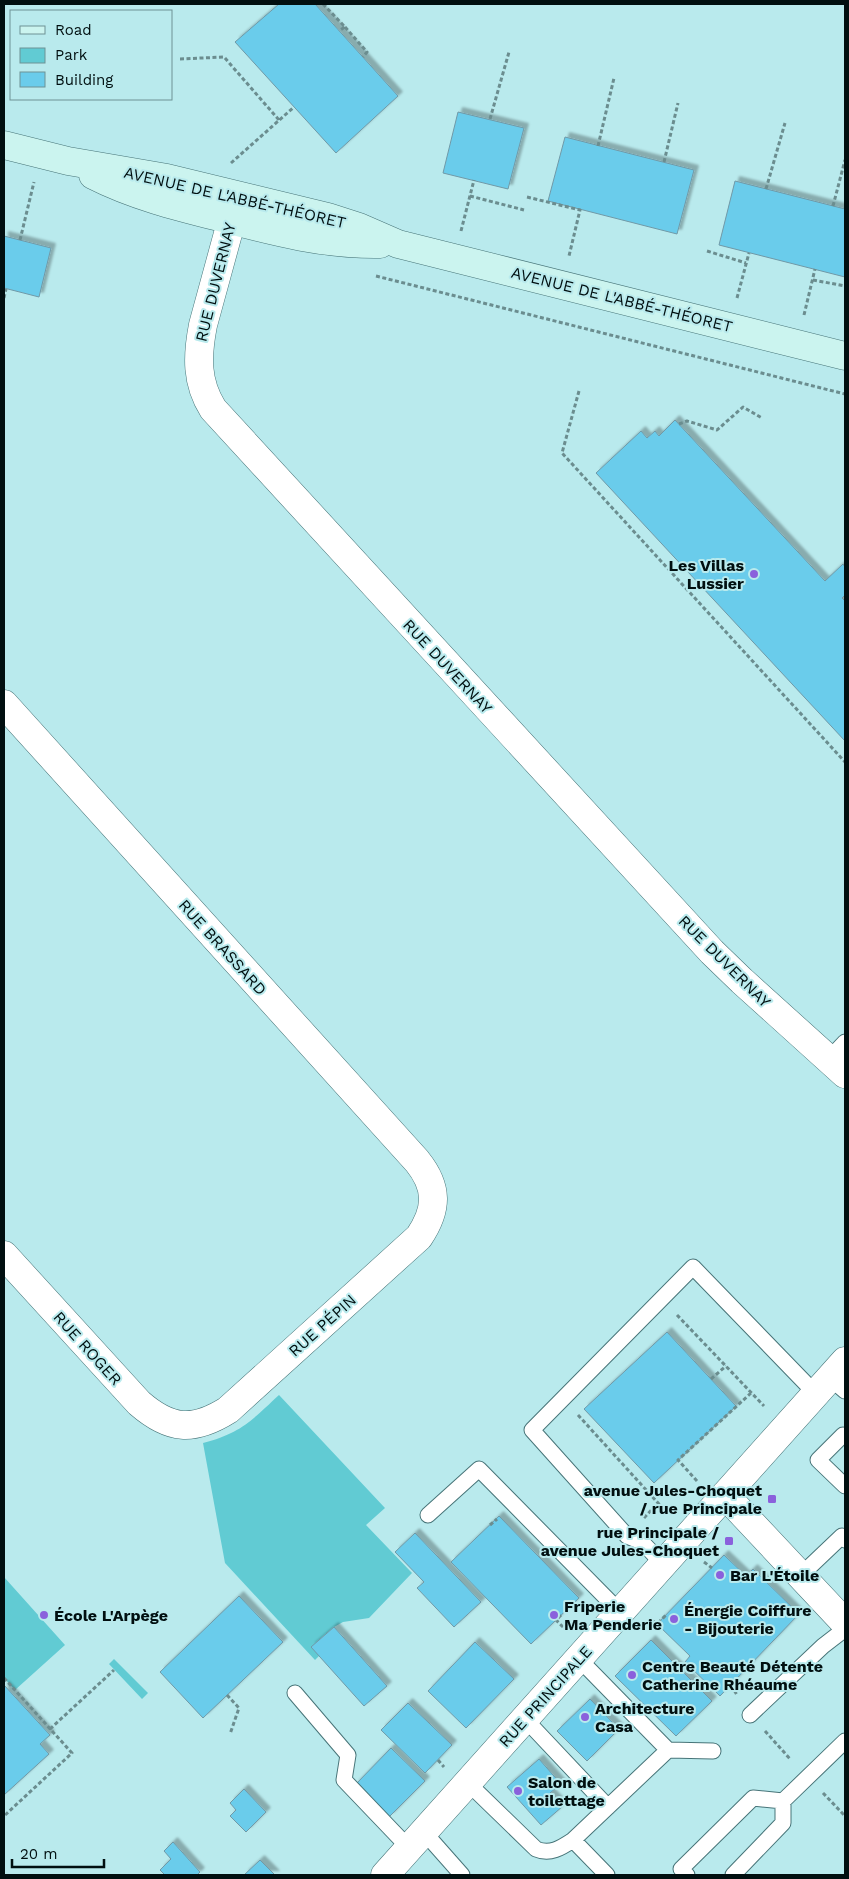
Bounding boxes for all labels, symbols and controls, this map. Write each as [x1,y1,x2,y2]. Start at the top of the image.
legend [10,10,172,100]
text: Road [55,21,92,39]
text: Park [55,46,88,64]
text: Building [55,71,113,89]
street label: AVENUE DE L'ABBÉ-THÉORET [122,163,348,232]
street label: RUE DUVERNAY [191,221,239,344]
street label: AVENUE DE L'ABBÉ-THÉORET [509,263,735,336]
place label: Les Villas Lussier [669,556,744,593]
marker: Les Villas Lussier [748,568,760,580]
street label: RUE DUVERNAY [399,615,496,717]
street label: RUE BRASSARD [175,896,271,999]
street label: RUE DUVERNAY [675,911,775,1011]
street label: RUE PÉPIN [285,1290,360,1360]
street label: RUE ROGER [50,1308,126,1389]
place label: avenue Jules-Choquet / rue Principale [584,1481,762,1518]
marker: avenue Jules-Choquet / rue Principale [766,1493,778,1505]
place label: rue Principale / avenue Jules-Choquet [541,1523,720,1560]
marker: rue Principale / avenue Jules-Choquet [723,1535,735,1547]
place label: Bar L'Étoile [730,1566,819,1585]
marker: Bar L'Étoile [714,1569,726,1581]
place label: Friperie Ma Penderie [564,1597,662,1634]
place label: Énergie Coiffure - Bijouterie [684,1601,812,1638]
place label: École L'Arpège [54,1606,168,1625]
marker: École L'Arpège [38,1609,50,1621]
marker: Friperie Ma Penderie [548,1609,560,1621]
marker: Énergie Coiffure - Bijouterie [668,1613,680,1625]
street label: RUE PRINCIPALE [495,1642,596,1751]
place label: Centre Beauté Détente Catherine Rhéaume [642,1657,823,1694]
marker: Centre Beauté Détente Catherine Rhéaume [626,1669,638,1681]
place label: Architecture Casa [595,1699,695,1736]
marker: Architecture Casa [579,1711,591,1723]
place label: Salon de toilettage [528,1773,605,1810]
marker: Salon de toilettage [512,1785,524,1797]
scale bar [12,1836,105,1868]
text: 20 m [20,1845,58,1863]

